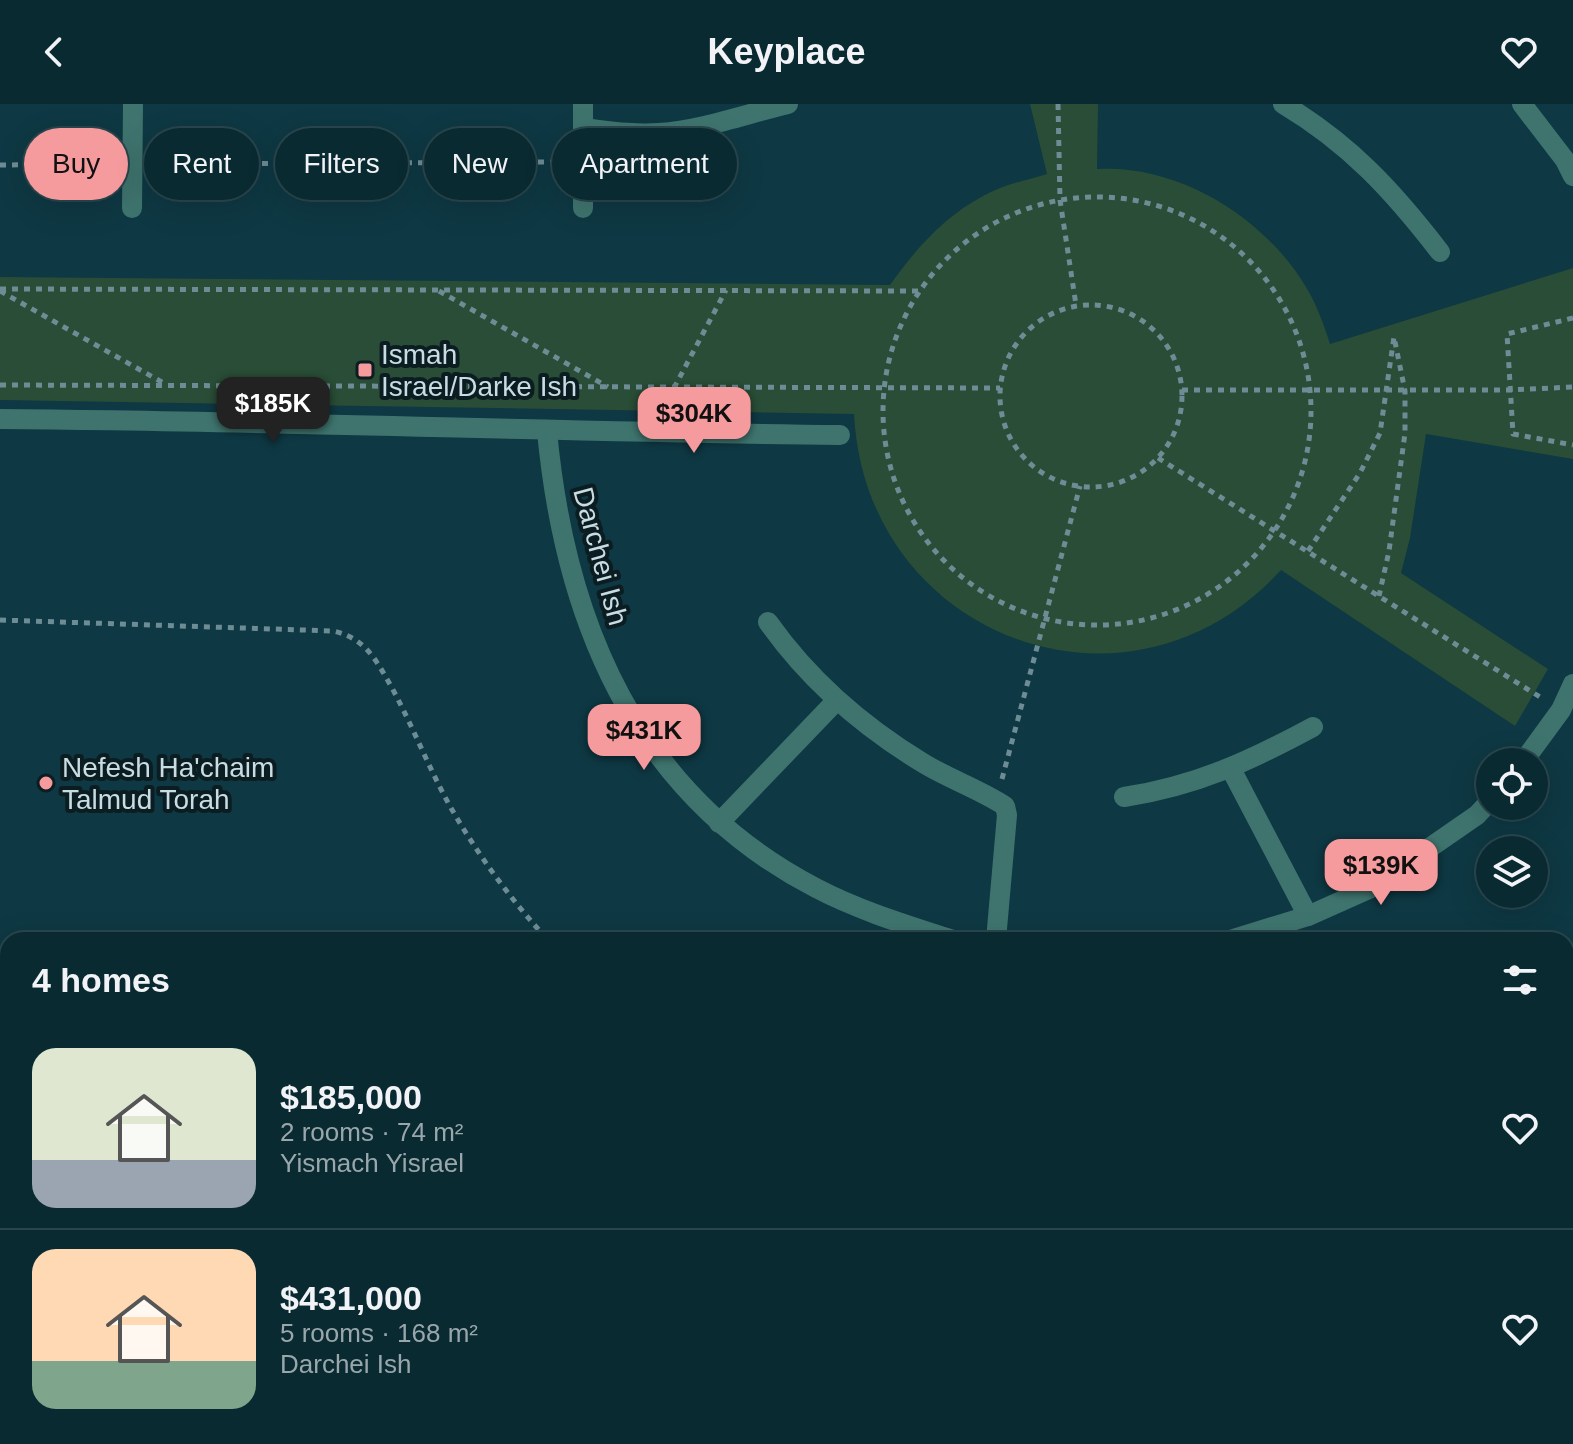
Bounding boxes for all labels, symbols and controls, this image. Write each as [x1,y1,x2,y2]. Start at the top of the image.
icon: back [32,30,76,74]
icon: heart [1497,30,1541,74]
text: Keyplace [707,31,866,72]
chip: Buy [24,128,128,200]
chip: Rent [144,128,259,200]
chip: Filters [275,128,408,200]
chip: New [424,128,536,200]
chip: Apartment [552,128,737,200]
place label: Ismah Israel/Darke Ish [381,339,577,402]
marker: Ismah Israel/Darke Ish [356,361,374,379]
pin: $185K [217,377,329,445]
pin: $304K [638,387,750,455]
text: $185K [235,388,311,418]
text: $304K [656,398,732,428]
street label: Darchei Ish [567,484,634,629]
pin: $431K [588,704,700,772]
text: $431K [606,715,682,745]
map controls [1476,748,1548,908]
button: locate [1476,748,1548,820]
place label: Nefesh Ha'chaim Talmud Torah [62,752,274,815]
marker: Nefesh Ha'chaim Talmud Torah [37,774,55,792]
button: layers [1476,836,1548,908]
pin: $139K [1325,839,1437,907]
text: $139K [1343,850,1419,880]
icon: filters [1498,958,1542,1002]
text: 4 homes [32,961,170,999]
text: $185,000 [280,1078,422,1116]
icon: home [96,1080,192,1176]
icon: heart [1498,1106,1542,1150]
text: 2 rooms · 74 m² [280,1117,464,1147]
text: Yismach Yisrael [280,1148,464,1178]
text: $431,000 [280,1279,422,1317]
icon: home [96,1281,192,1377]
icon: heart [1498,1307,1542,1351]
text: 5 rooms · 168 m² [280,1318,478,1348]
text: Darchei Ish [280,1349,412,1379]

